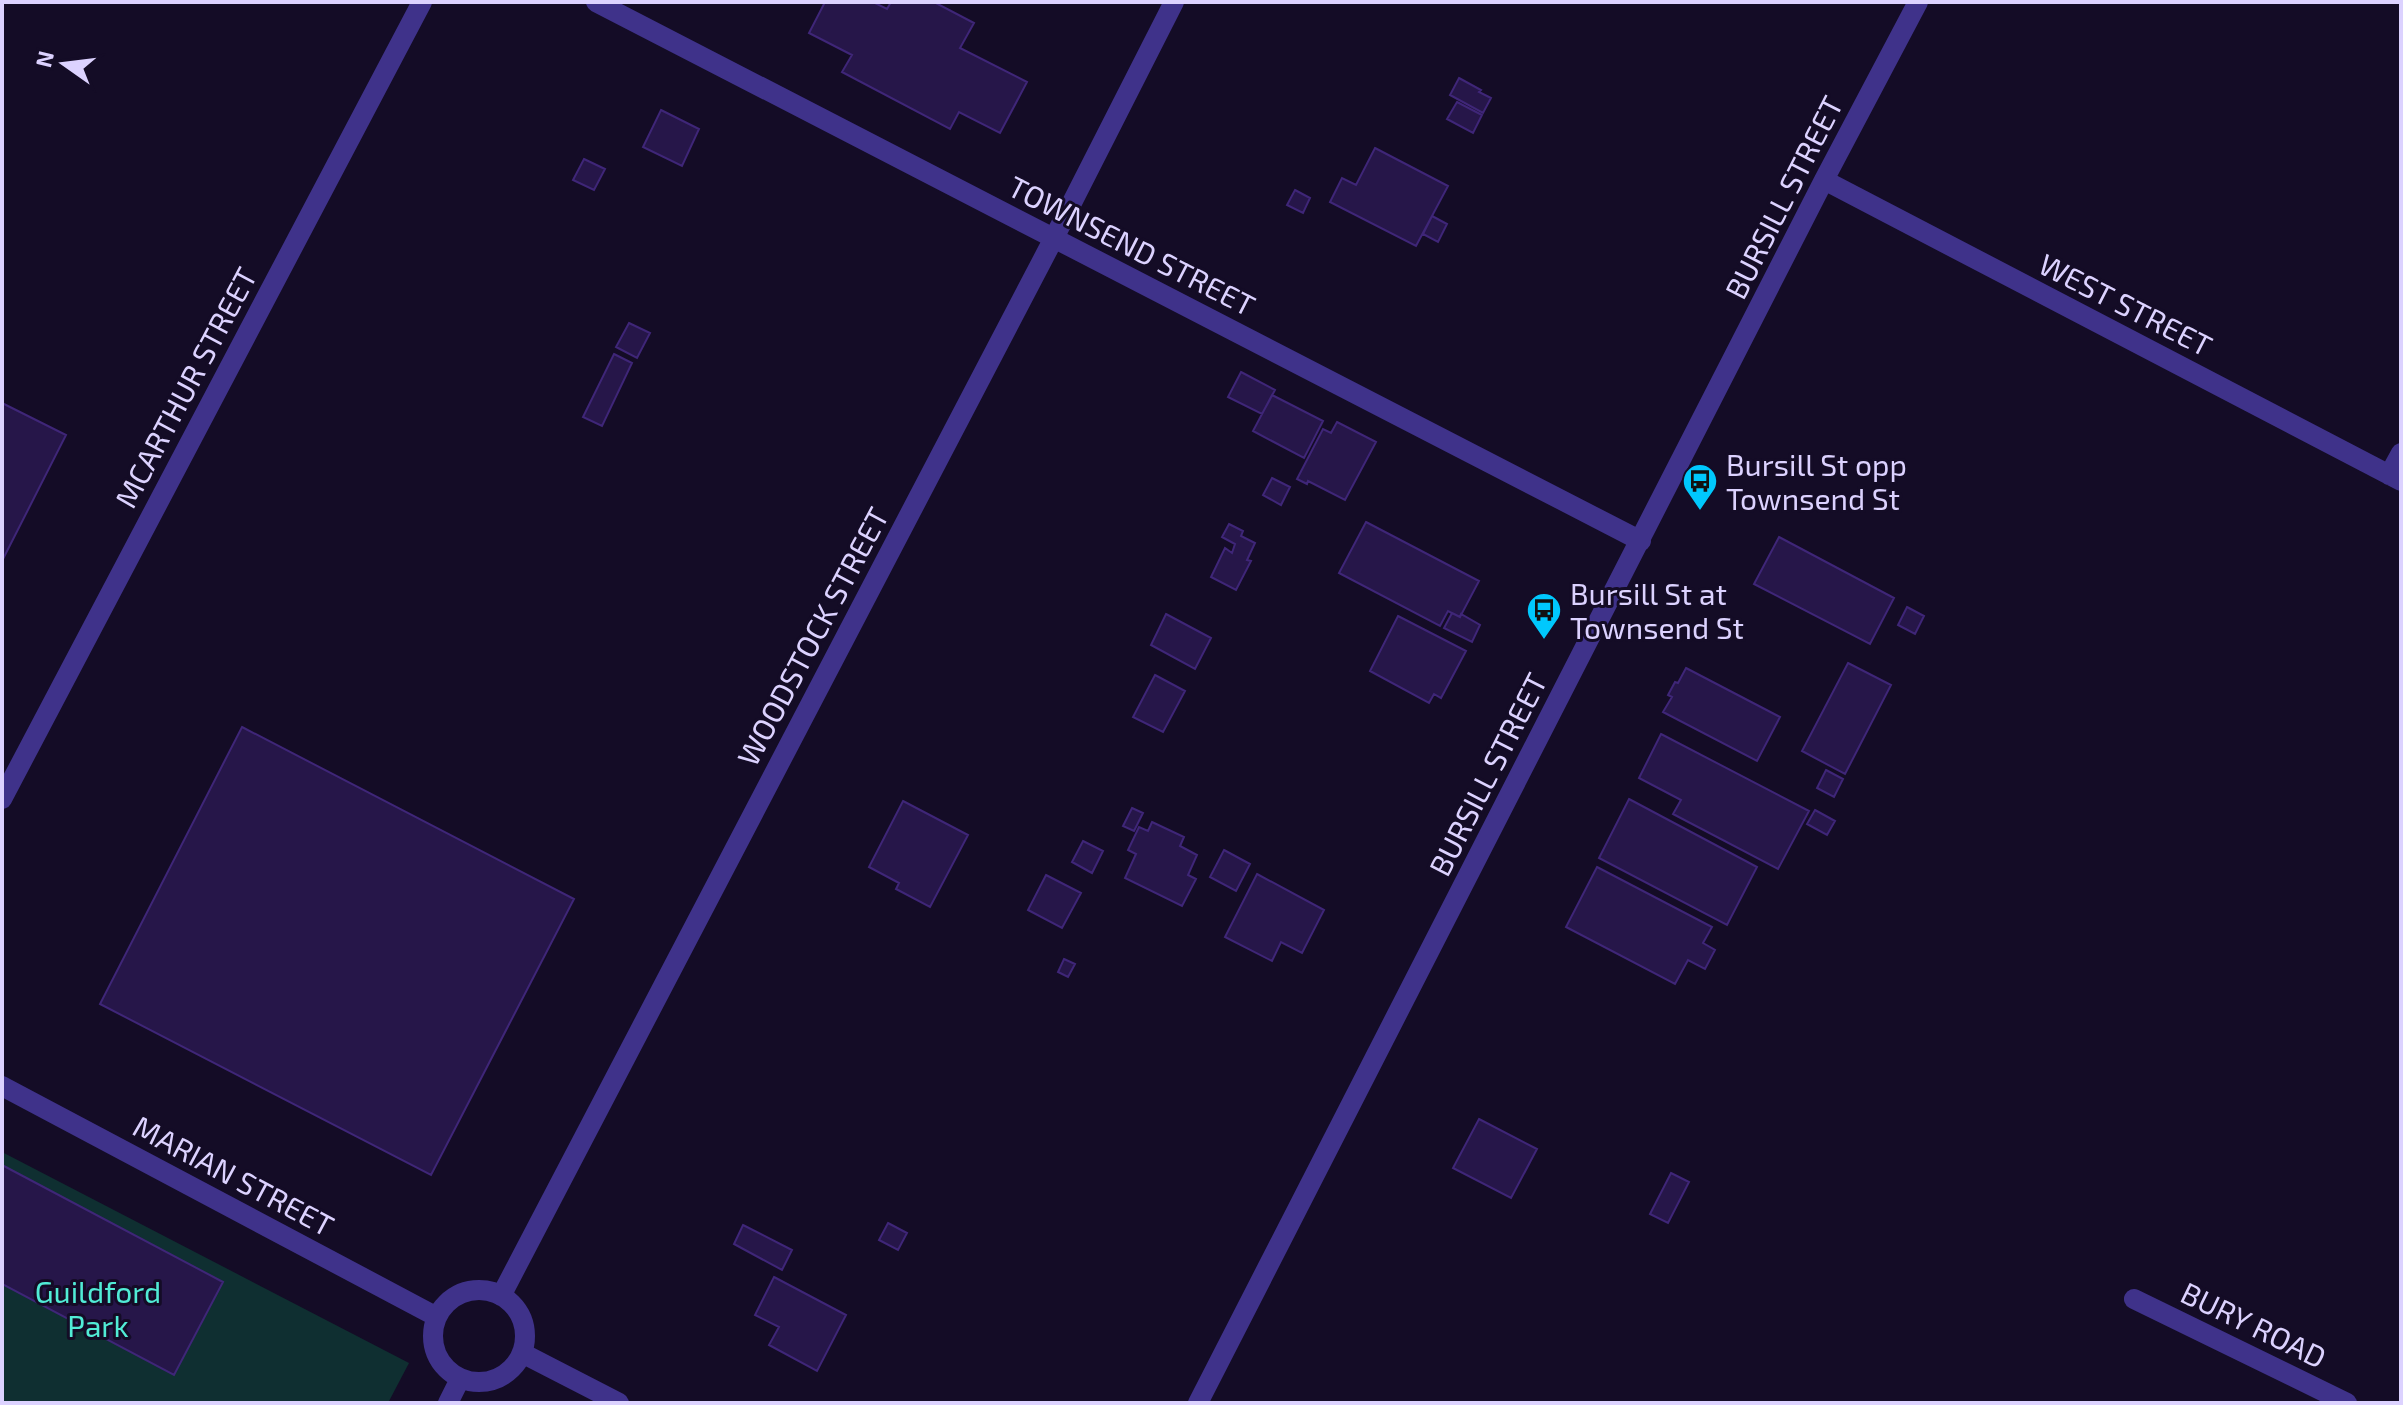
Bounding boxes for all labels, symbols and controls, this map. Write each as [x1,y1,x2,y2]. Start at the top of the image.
north arrow [24,24,104,104]
text: N [29,48,58,70]
street label: BURSILL STREET [1716,90,1850,304]
street label: TOWNSEND STREET [1003,167,1261,323]
street label: WEST STREET [2033,245,2219,363]
street label: MCARTHUR STREET [106,261,264,513]
place label: Bursill St opp Townsend St [1726,446,1907,516]
bus stop icon: Bursill St opp Townsend St [1681,462,1719,512]
street label: WOODSTOCK STREET [729,501,895,771]
place label: Bursill St at Townsend St [1570,575,1744,645]
bus stop icon: Bursill St at Townsend St [1525,591,1563,641]
street label: BURSILL STREET [1420,667,1554,881]
street label: MARIAN STREET [128,1107,340,1243]
park label: Guildford Park [35,1273,161,1343]
street label: BURY ROAD [2176,1273,2332,1375]

